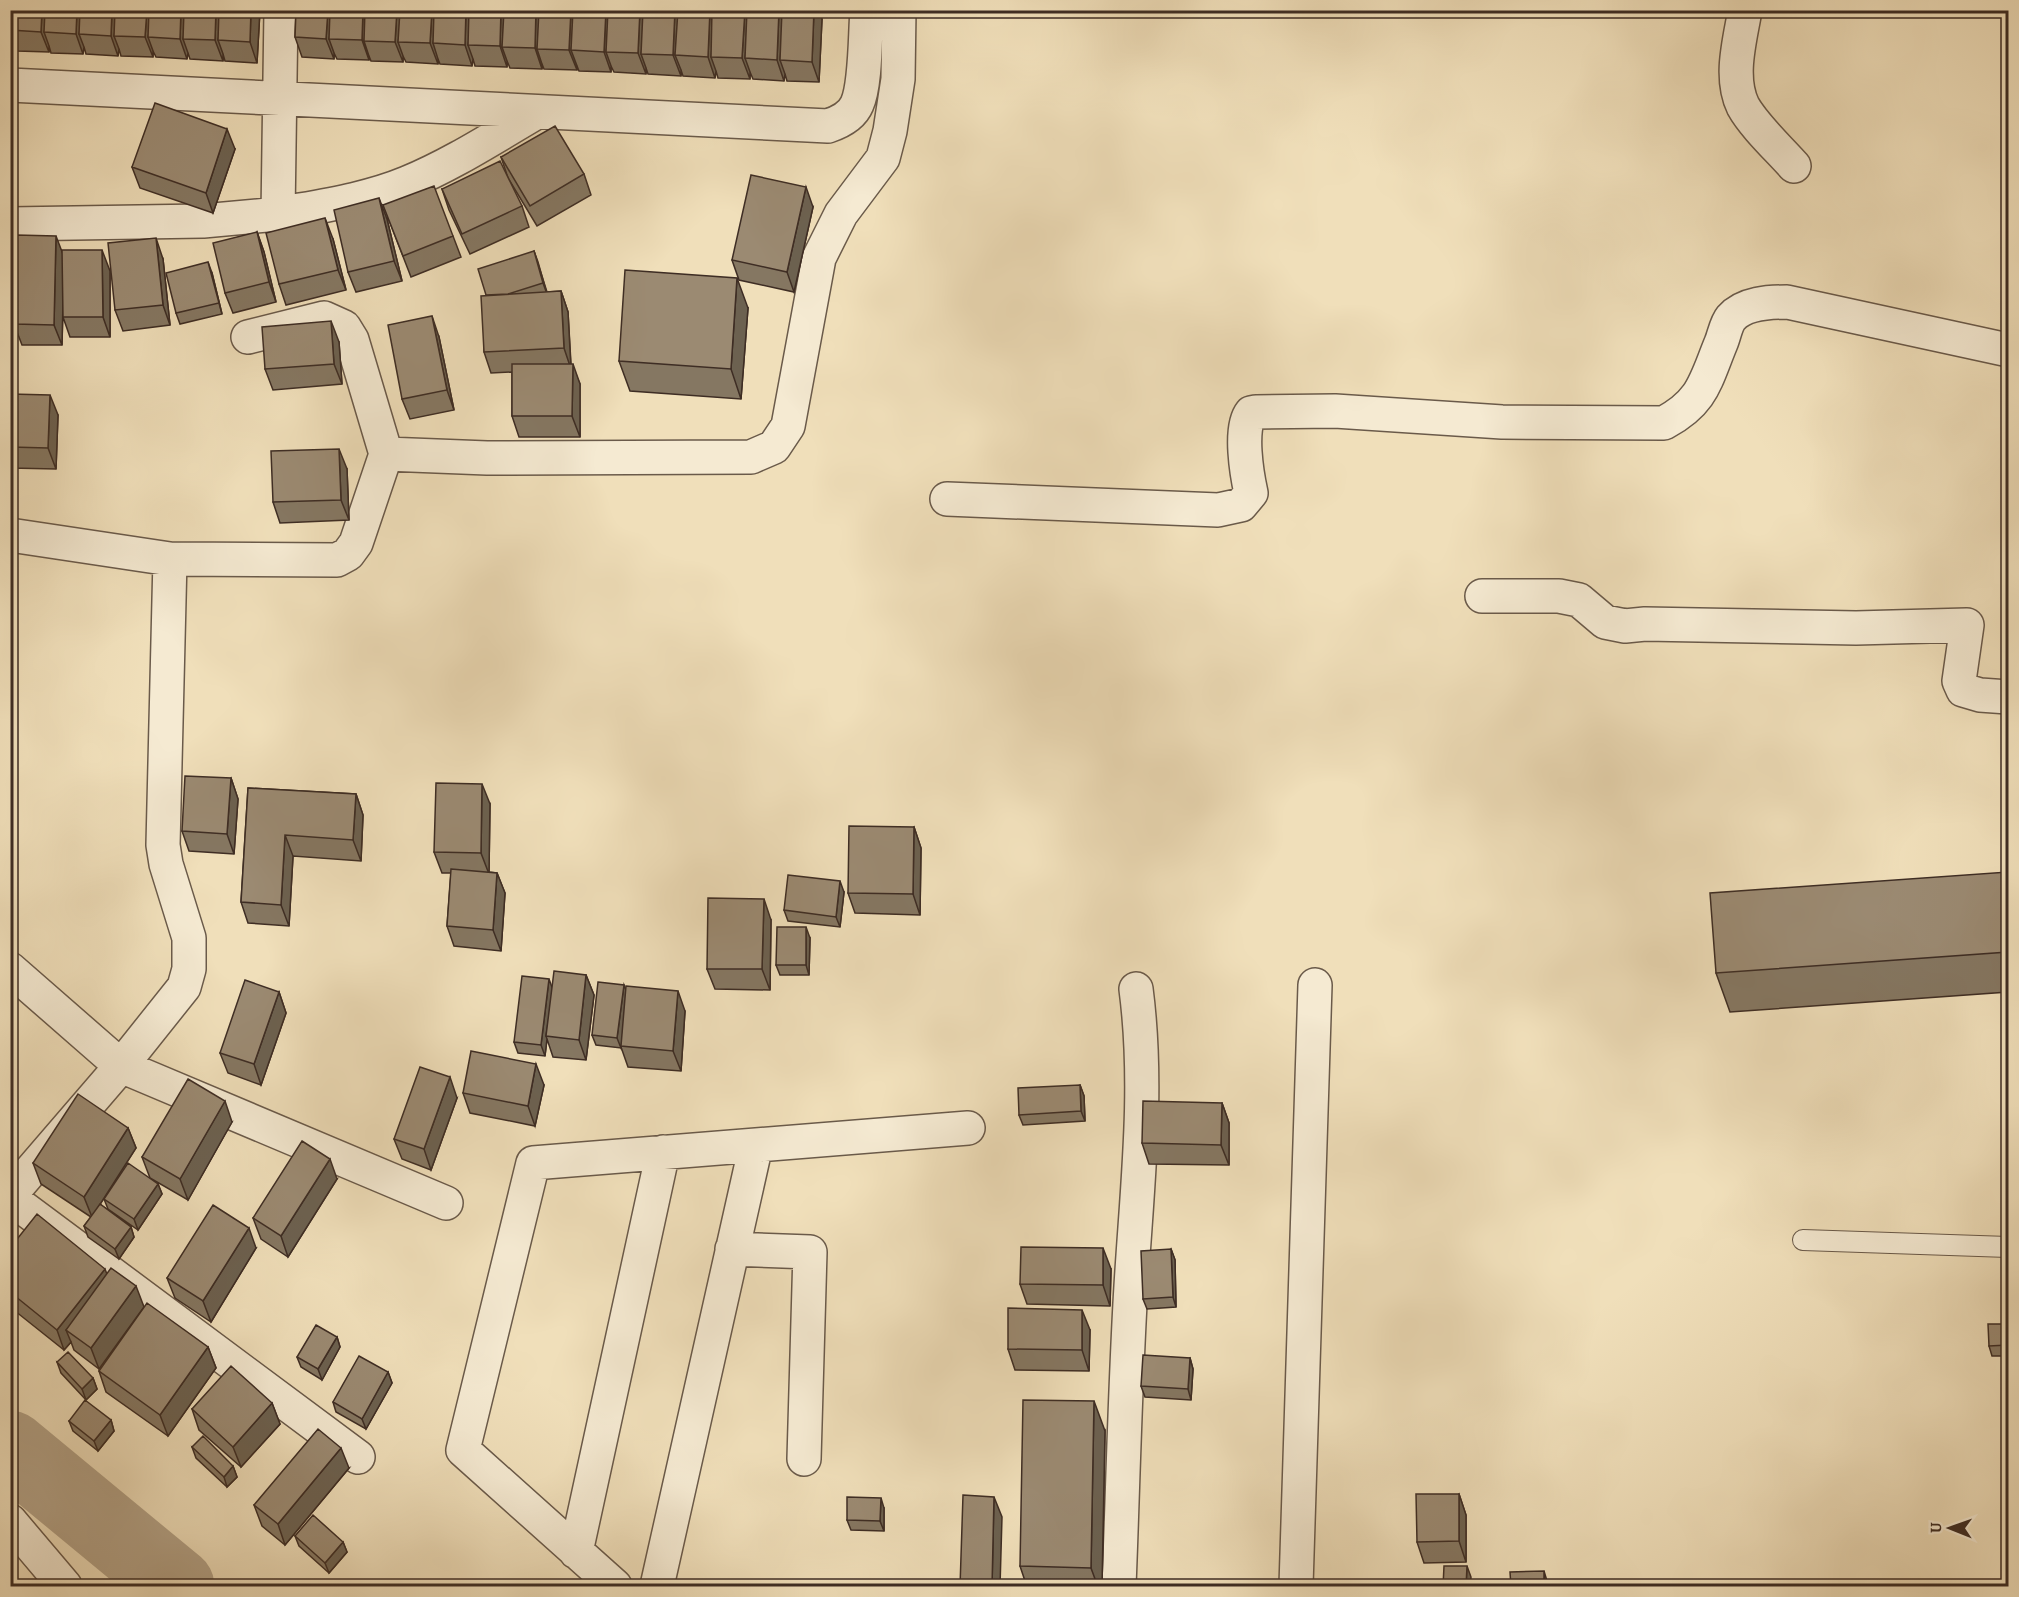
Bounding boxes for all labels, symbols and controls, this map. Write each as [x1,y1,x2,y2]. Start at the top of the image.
north arrow [1920,1498,1980,1558]
text: U [1925,1522,1947,1533]

